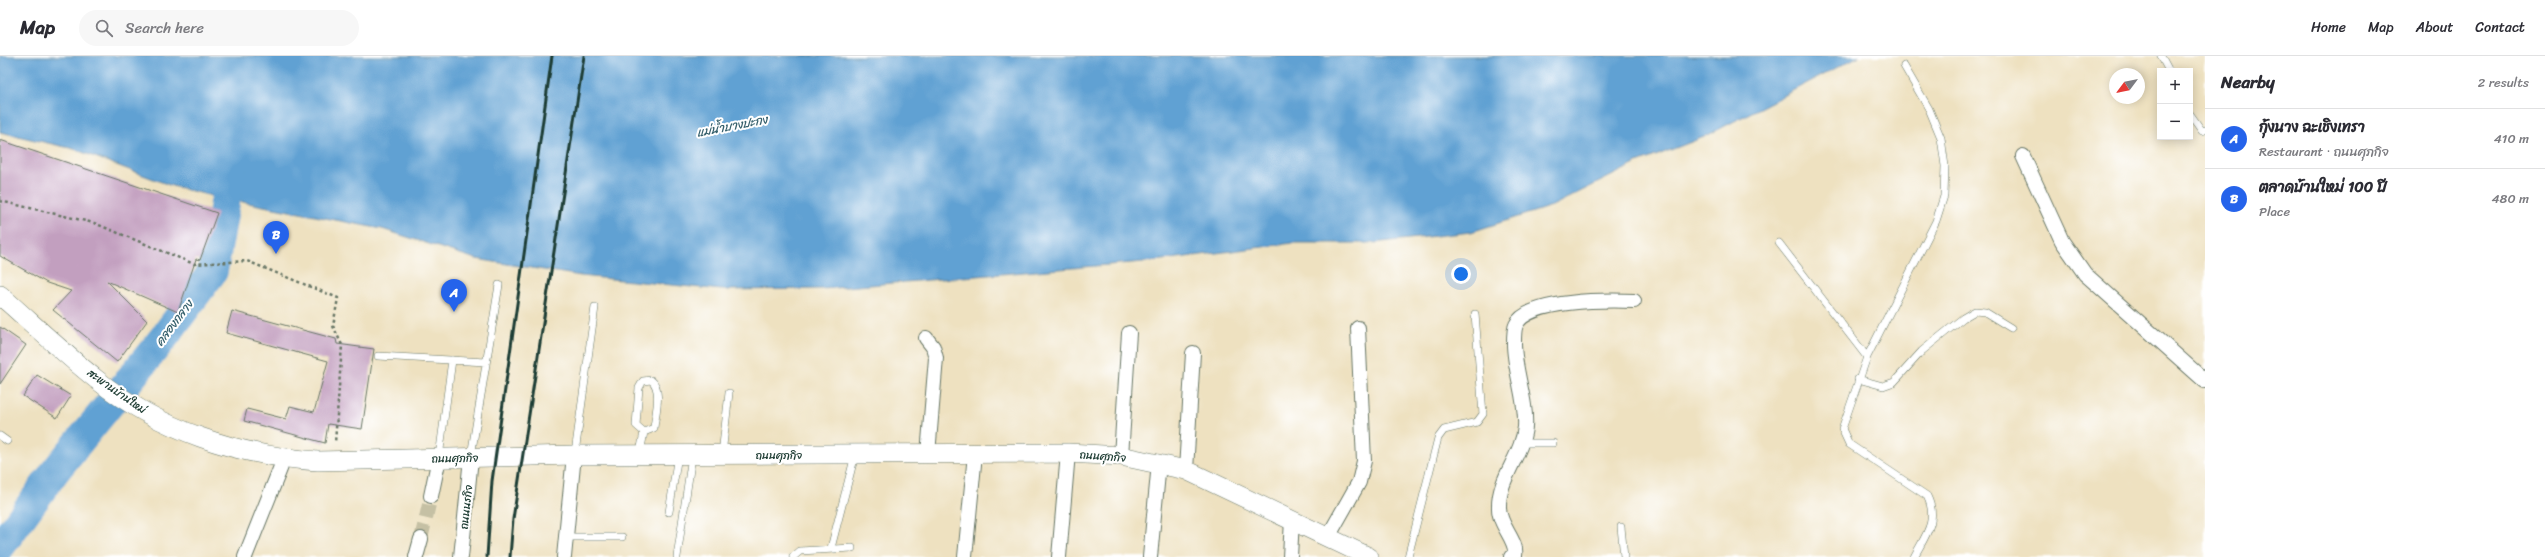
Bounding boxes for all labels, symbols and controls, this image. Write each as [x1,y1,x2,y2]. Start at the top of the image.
search box [79,10,359,46]
text: Map [20,11,55,44]
text: Search here [125,15,204,41]
text: Home [2311,15,2346,40]
text: Map [2368,15,2394,40]
text: About [2416,15,2453,40]
text: Contact [2475,15,2525,40]
icon: search [93,17,115,39]
text: Nearby [2221,67,2275,97]
north arrow [2109,68,2145,104]
map controls [2157,68,2193,140]
button: + [2157,68,2193,104]
text: 2 results [2478,71,2529,94]
button: − [2157,104,2193,140]
water label: แม่น้ำบางปะกง [695,108,771,144]
text: กุ้งนาง ฉะเชิงเทรา [2259,114,2365,140]
text: A [2230,127,2238,150]
text: 410 m [2494,127,2529,150]
text: Restaurant · ถนนศุภกิจ [2259,140,2389,163]
text: ตลาดบ้านใหม่ 100 ปี [2259,174,2387,200]
text: B [2230,187,2238,210]
text: 480 m [2491,187,2529,210]
text: Place [2259,200,2290,223]
pin: B [263,221,289,254]
your location [1451,264,1471,284]
pin: A [441,279,467,312]
water label: คลองกลาง [149,294,200,351]
street label: สะพานบ้านใหม่ [82,363,151,419]
street label: ถนนศุภกิจ [1079,445,1127,468]
street label: ถนนศุภกิจ [756,446,802,465]
street label: ถนนศุภกิจ [431,449,479,468]
street label: ถนนนรกิจ [455,484,478,530]

